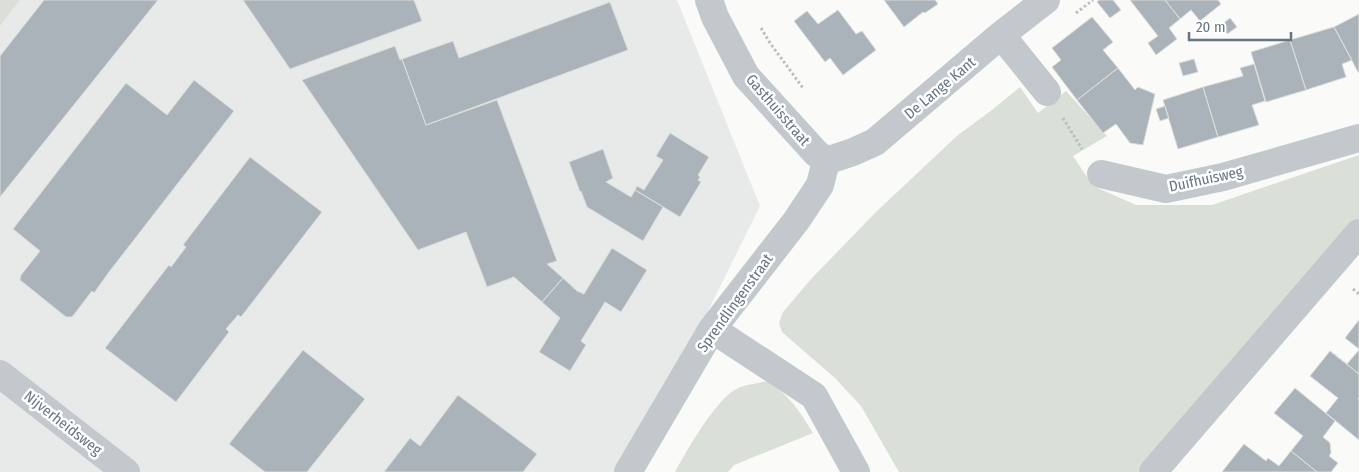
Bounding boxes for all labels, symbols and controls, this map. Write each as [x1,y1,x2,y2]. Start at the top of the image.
scale bar [1189,10,1292,42]
text: 20 m [1196,18,1226,36]
street label: De Lange Kant [901,53,979,123]
street label: Gasthuisstraat [742,71,814,149]
street label: Duifhuisweg [1167,162,1245,196]
street label: Sprendlingenstraat [693,250,777,356]
street label: Nijverheidsweg [21,387,105,459]

